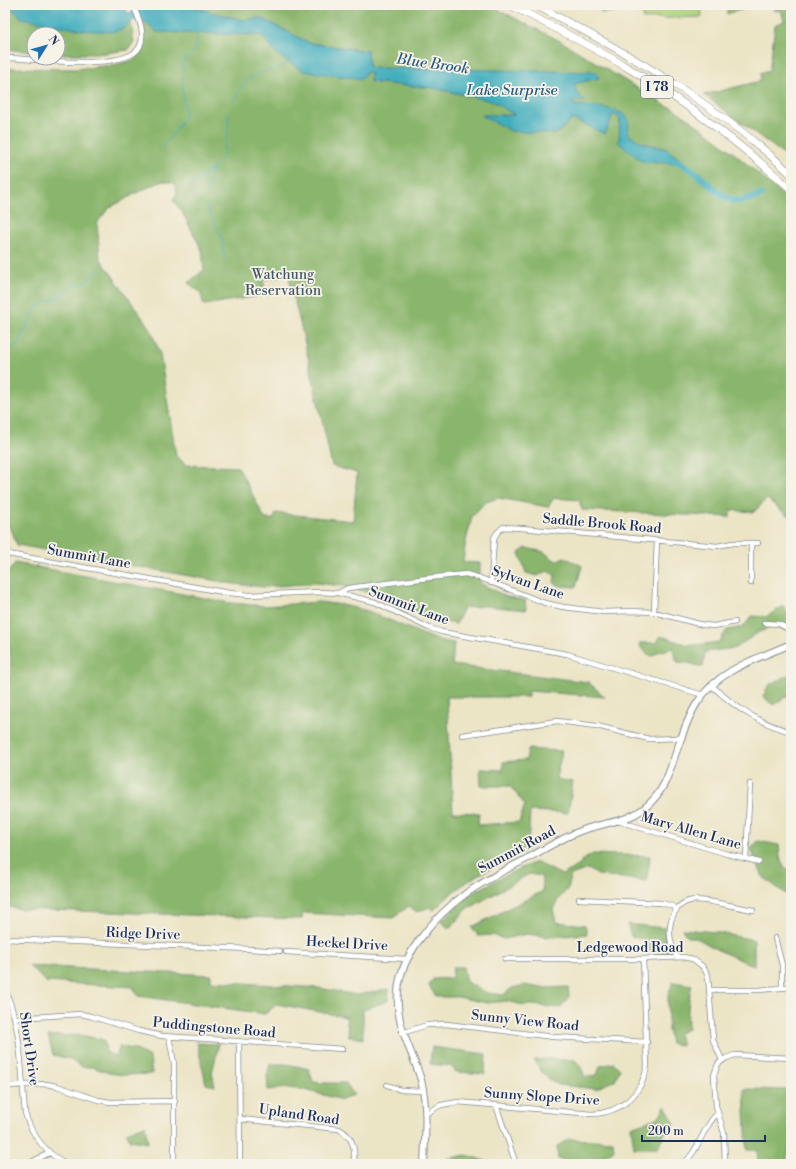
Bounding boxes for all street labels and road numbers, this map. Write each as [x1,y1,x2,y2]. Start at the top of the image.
road number: I 78 [641,76,673,98]
street label: Saddle Brook Road [542,510,662,538]
street label: Summit Lane [46,541,132,573]
street label: Sylvan Lane [489,562,567,604]
street label: Summit Lane [366,582,452,630]
street label: Mary Allen Lane [639,808,743,854]
street label: Summit Road [475,822,559,878]
street label: Ridge Drive [105,924,181,944]
street label: Heckel Drive [305,933,389,955]
street label: Ledgewood Road [577,939,684,957]
street label: Sunny View Road [470,1006,580,1036]
street label: Short Drive [15,1011,43,1087]
street label: Puddingstone Road [152,1014,276,1042]
street label: Sunny Slope Drive [483,1084,601,1110]
street label: Upland Road [258,1100,340,1130]

